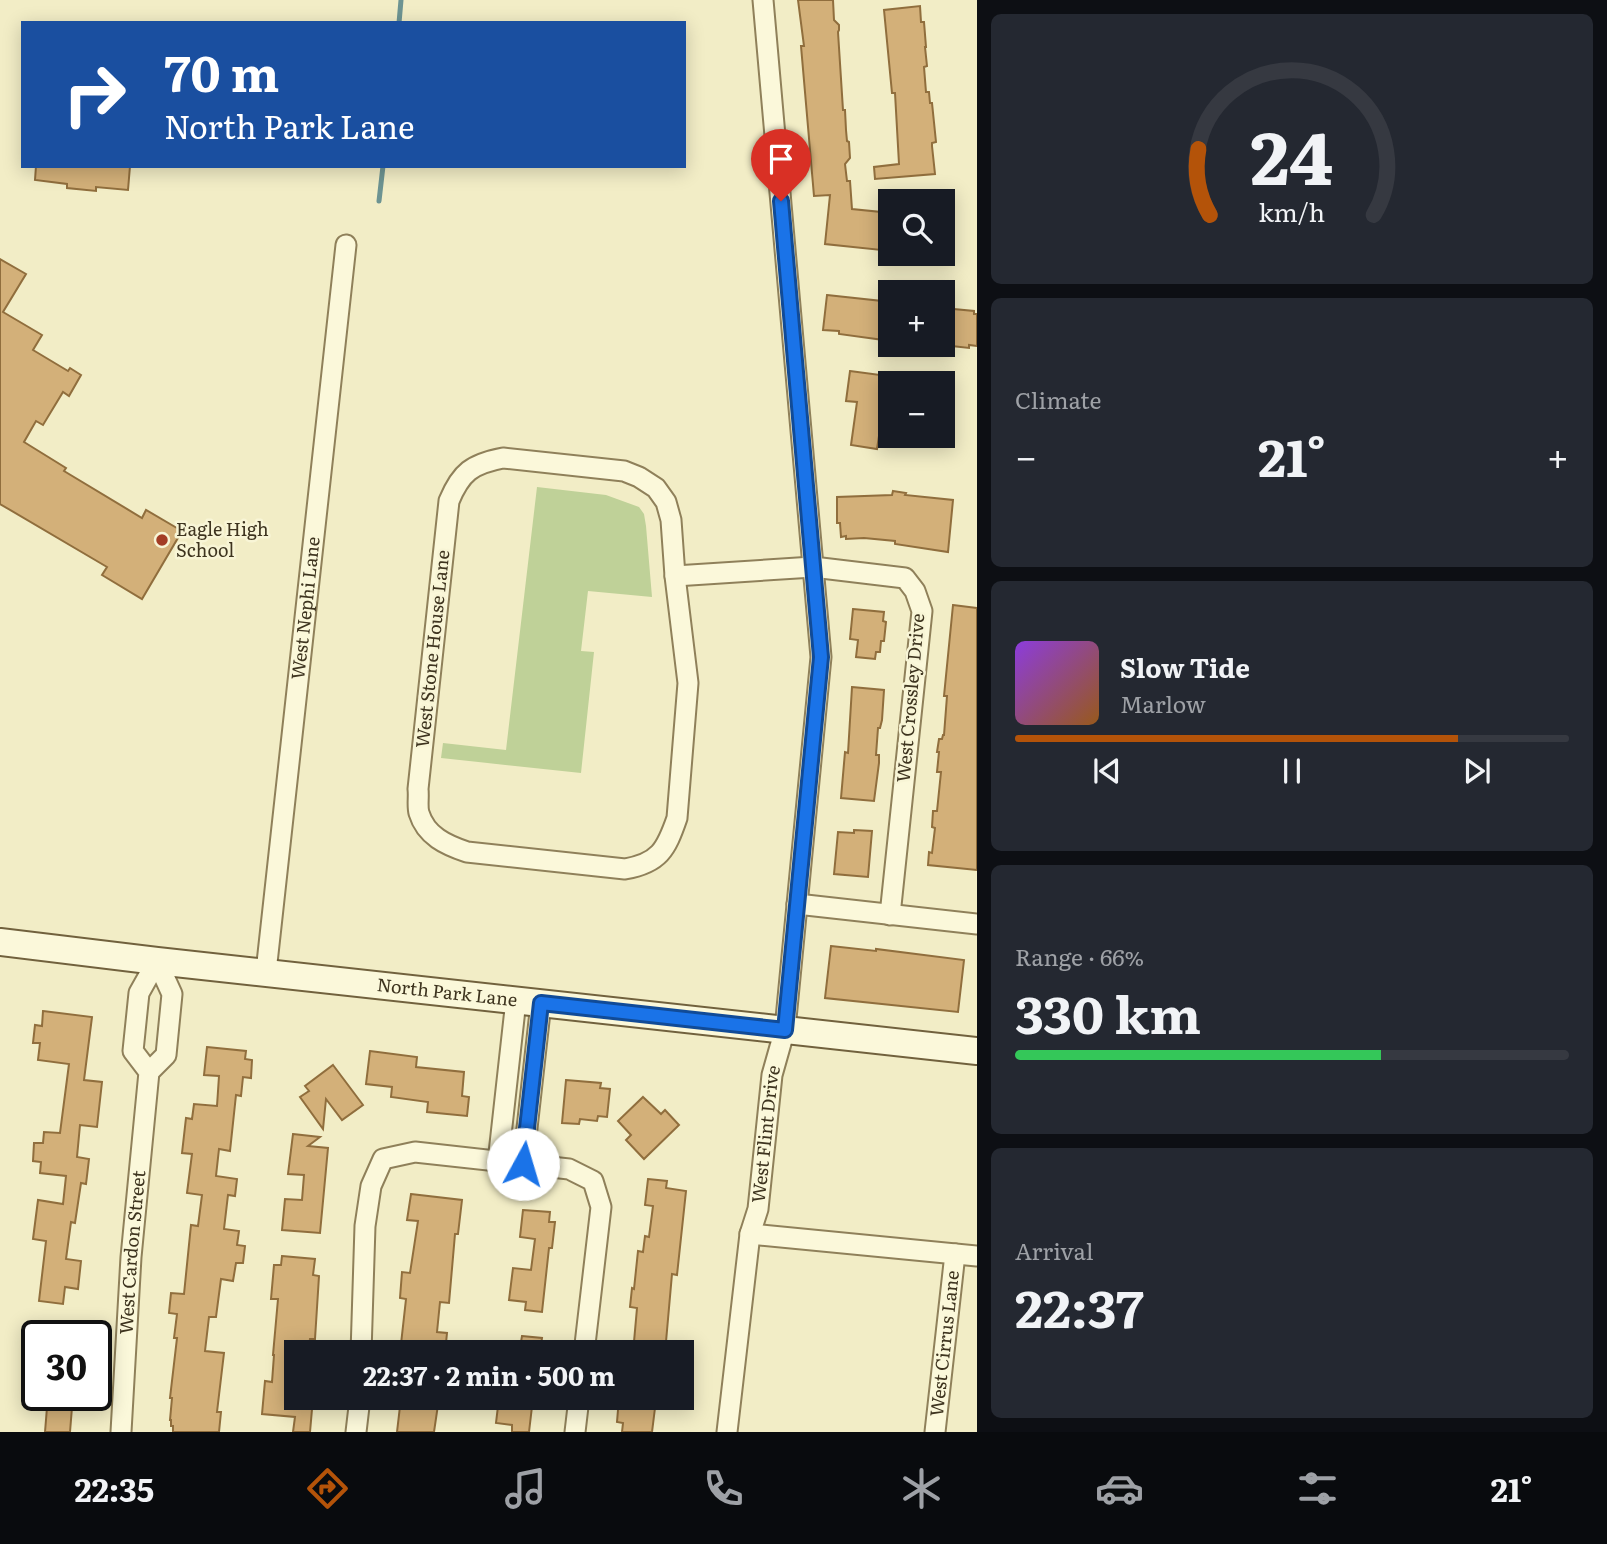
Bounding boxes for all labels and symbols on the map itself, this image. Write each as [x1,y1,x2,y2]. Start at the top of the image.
pin [751,129,811,201]
place label: Eagle High School [176,515,269,563]
marker: Eagle High School [154,532,170,548]
street label: West Nephi Lane [283,535,326,681]
street label: West Stone House Lane [408,549,455,749]
street label: West Crossley Drive [889,612,930,784]
street label: North Park Lane [376,970,519,1012]
street label: West Flint Drive [744,1061,786,1204]
position arrow [486,1127,560,1201]
street label: West Cardon Street [112,1168,151,1335]
street label: West Cirrus Lane [922,1269,965,1418]
speed limit sign: 30 [21,1320,112,1411]

